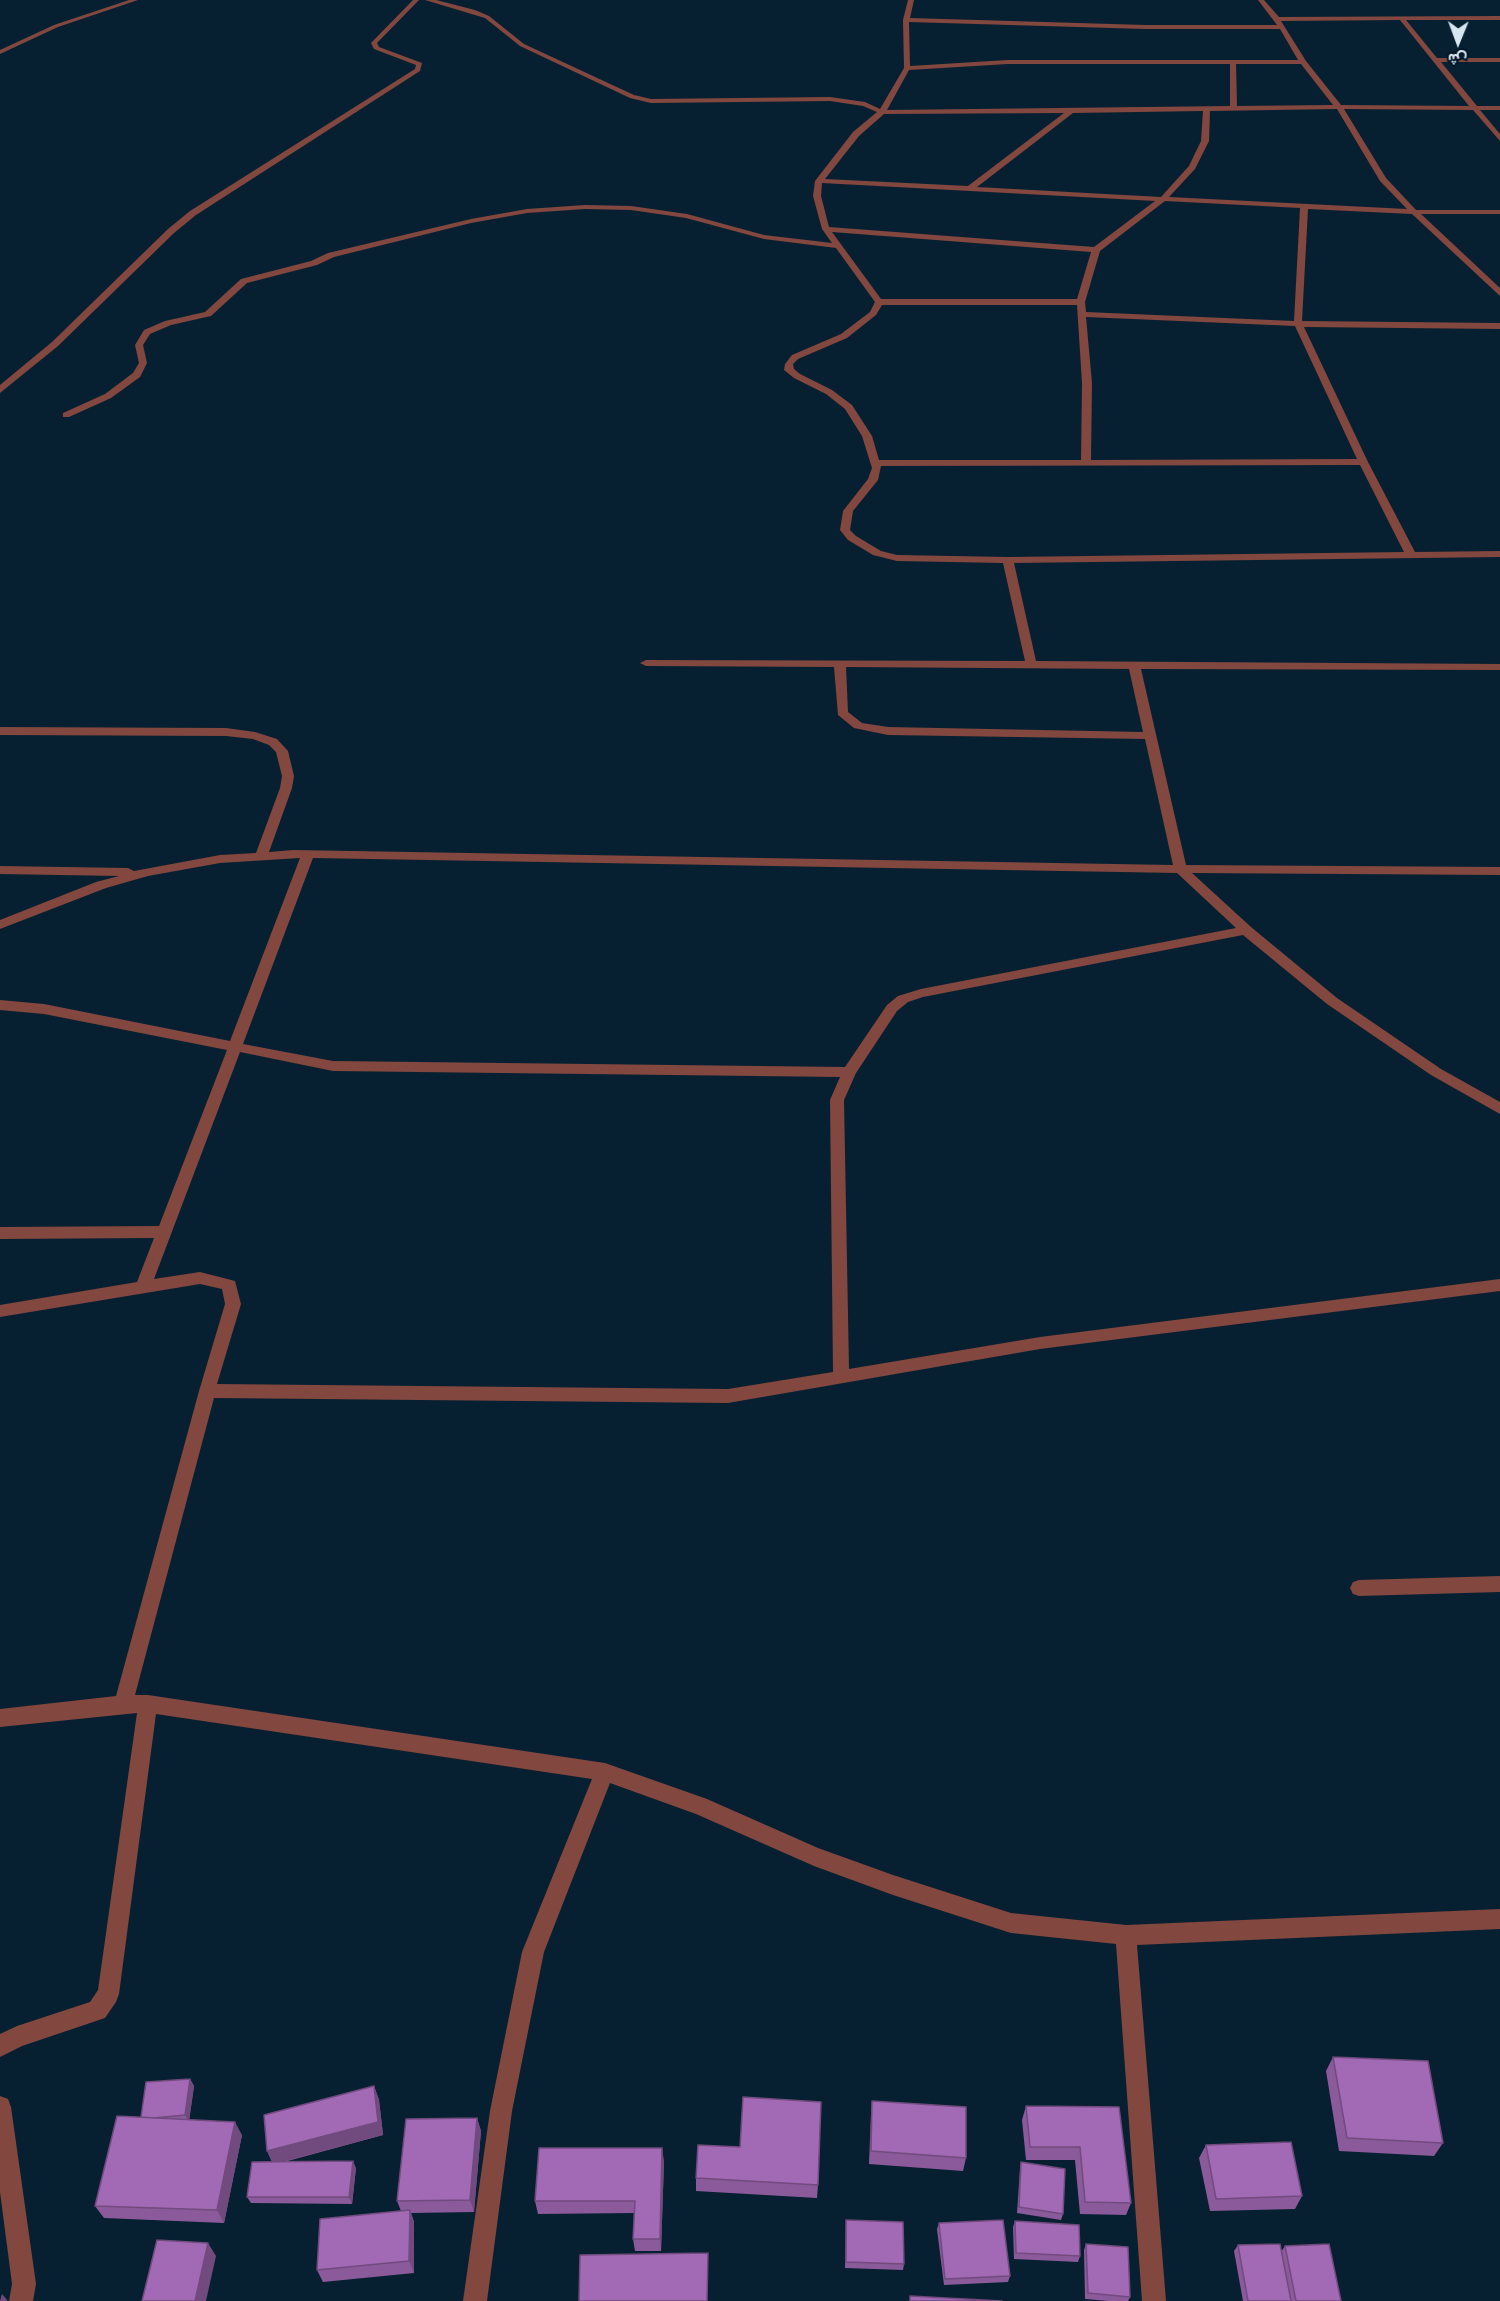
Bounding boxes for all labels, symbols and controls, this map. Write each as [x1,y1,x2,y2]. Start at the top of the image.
north arrow [1428,12,1488,72]
text: ش [1448,51,1467,69]

